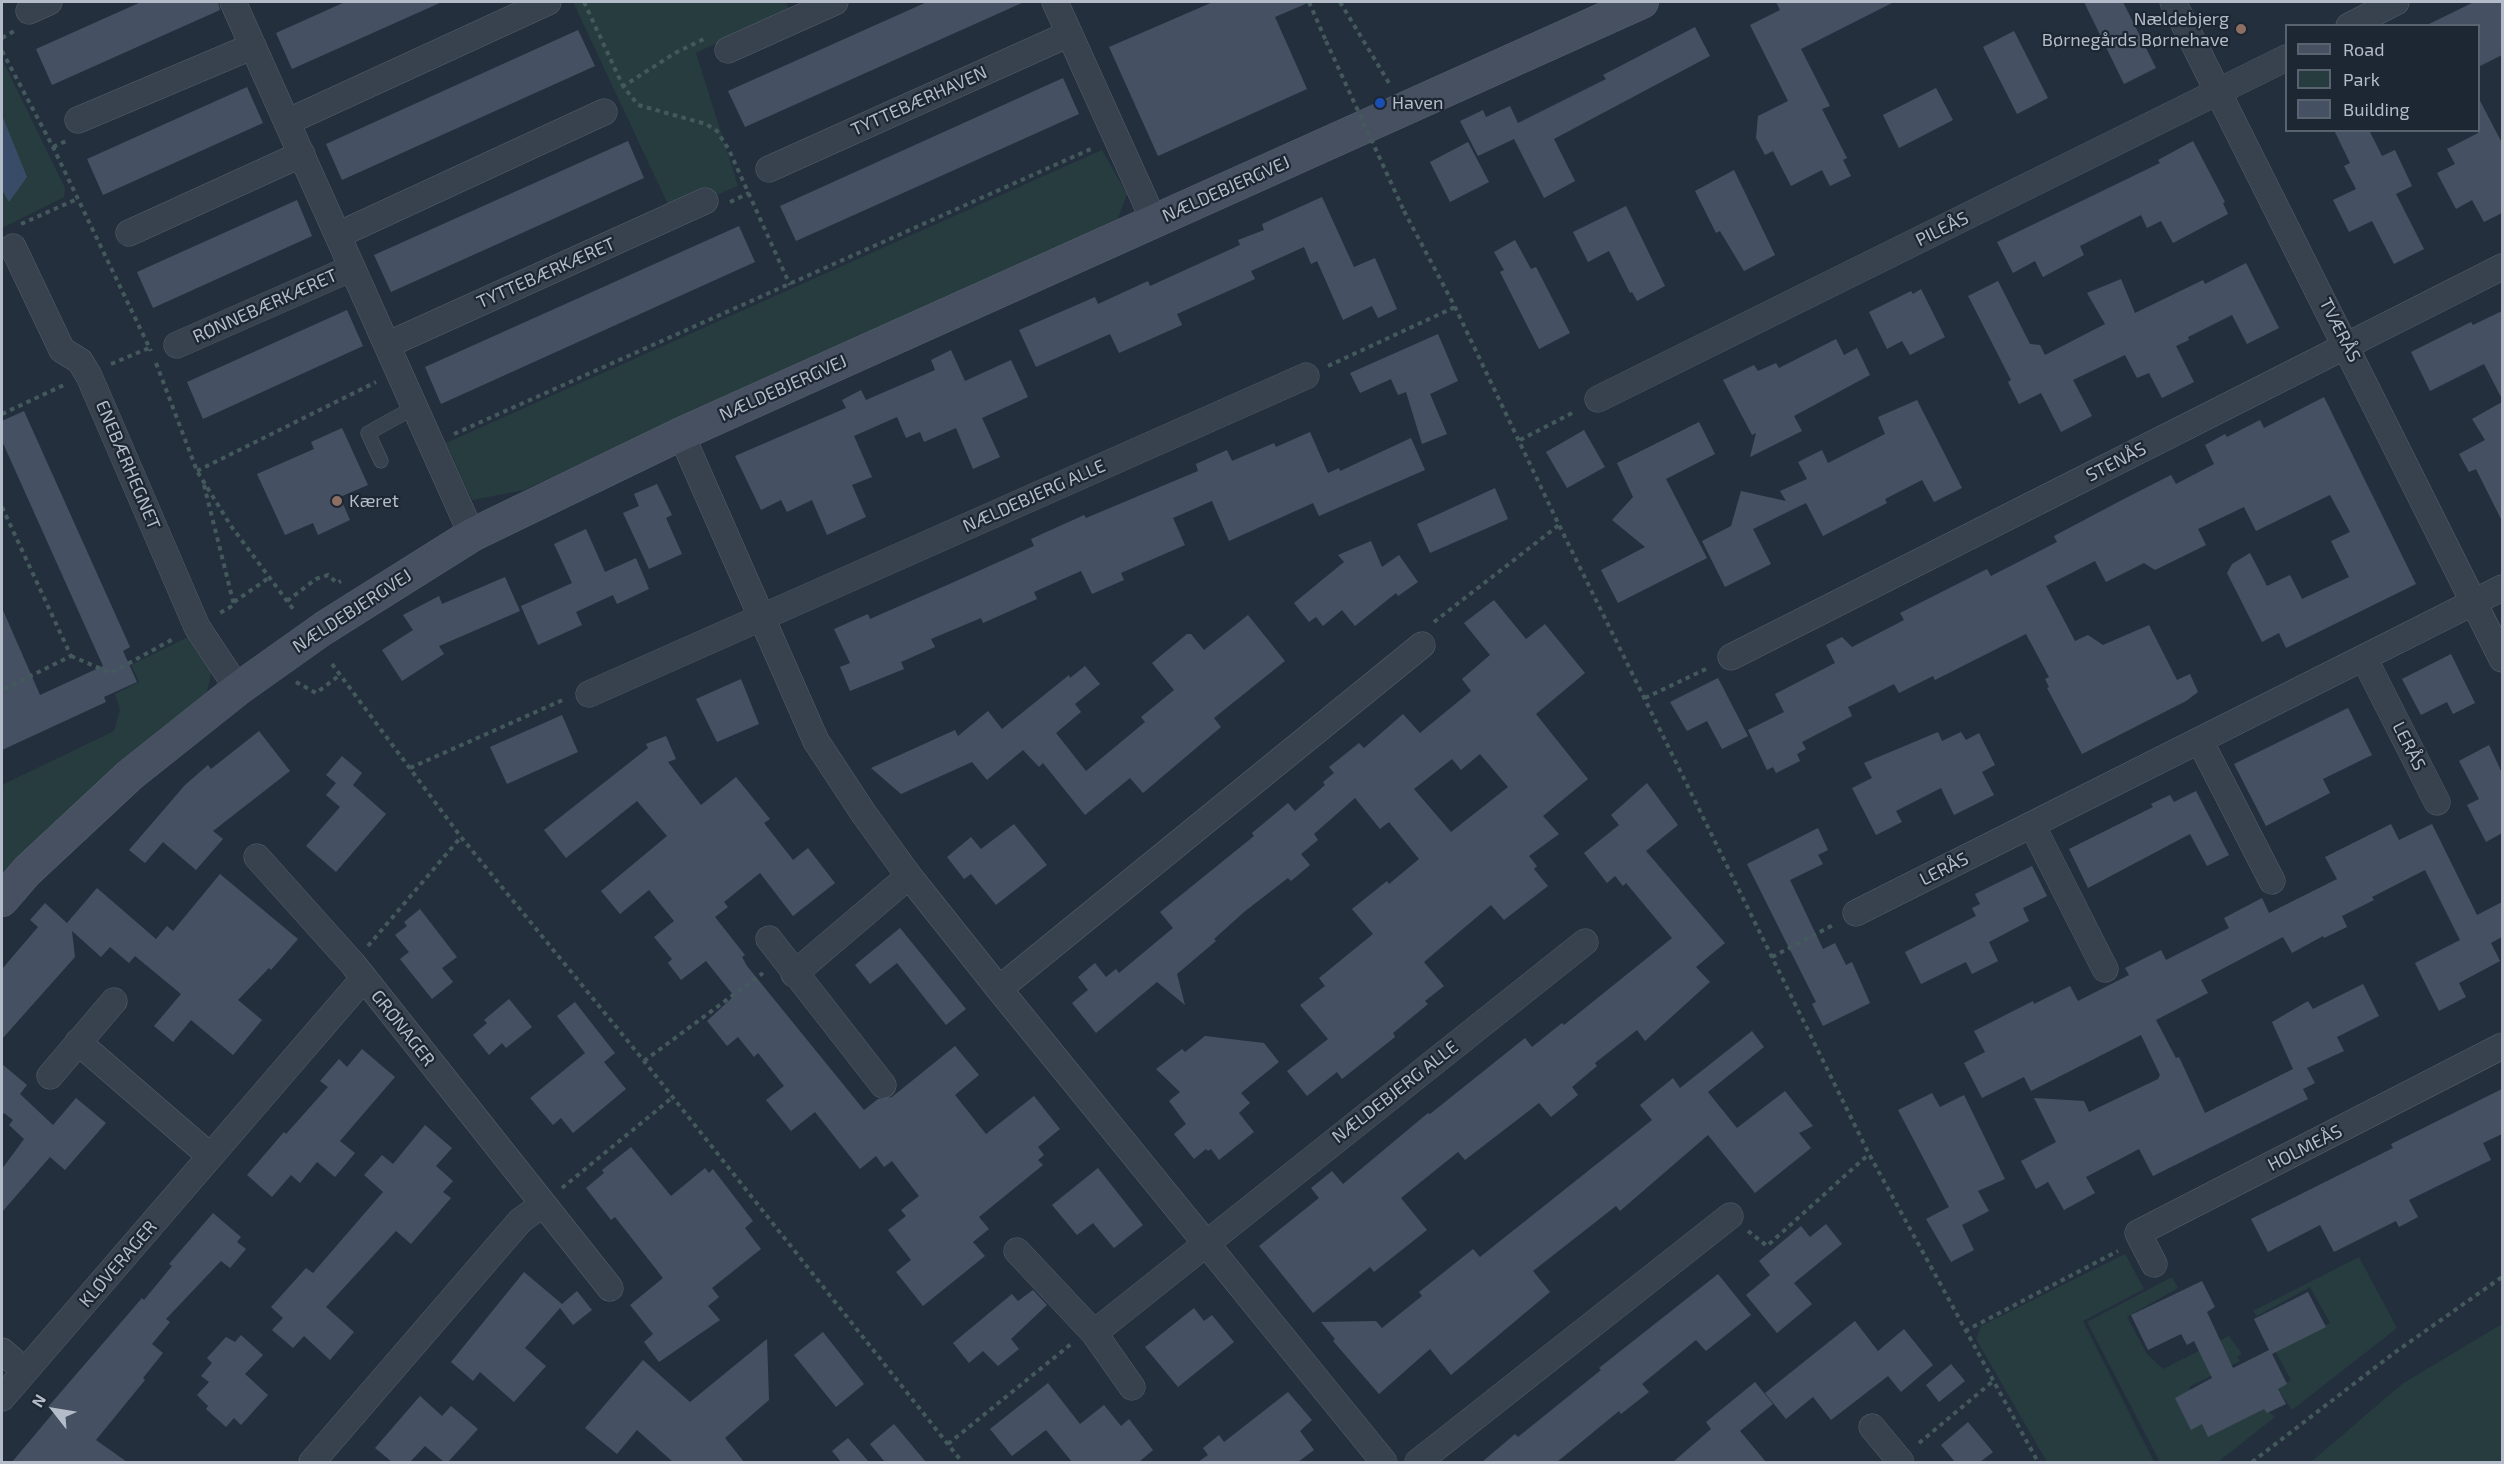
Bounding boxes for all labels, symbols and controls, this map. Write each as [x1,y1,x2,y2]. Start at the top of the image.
place label: Nældebjerg Børnegårds Børnehave [2042,8,2229,50]
marker: Nældebjerg Børnegårds Børnehave [2234,22,2248,36]
legend [2285,24,2480,132]
text: Road [2343,38,2384,60]
street label: TYTTEBÆRHAVEN [848,61,990,141]
text: Park [2343,68,2380,90]
place label: Haven [1392,92,1443,114]
marker: Haven [1373,96,1387,110]
text: Building [2343,98,2410,120]
street label: NÆLDEBJERGVEJ [1159,151,1293,227]
street label: PILEÅS [1912,207,1972,251]
street label: TYTTEBÆRKÆRET [474,233,618,313]
street label: RØNNEBÆRKÆRET [189,264,341,348]
street label: TVÆRÅS [2315,294,2365,366]
street label: NÆLDEBJERGVEJ [716,350,850,426]
street label: ENEBÆRHEGNET [91,397,165,533]
street label: STENÅS [2082,438,2150,486]
street label: NÆLDEBJERG ALLE [959,455,1109,537]
place label: Kæret [349,490,399,512]
marker: Kæret [330,494,344,508]
street label: NÆLDEBJERGVEJ [289,565,415,657]
street label: LERÅS [2388,718,2430,774]
street label: LERÅS [1916,848,1972,890]
street label: GRØNAGER [367,986,439,1070]
street label: NÆLDEBJERG ALLE [1328,1036,1462,1148]
street label: HOLMEÅS [2264,1120,2346,1176]
street label: KLØVERAGER [75,1216,161,1312]
north arrow [24,1380,84,1440]
text: N [27,1391,49,1410]

